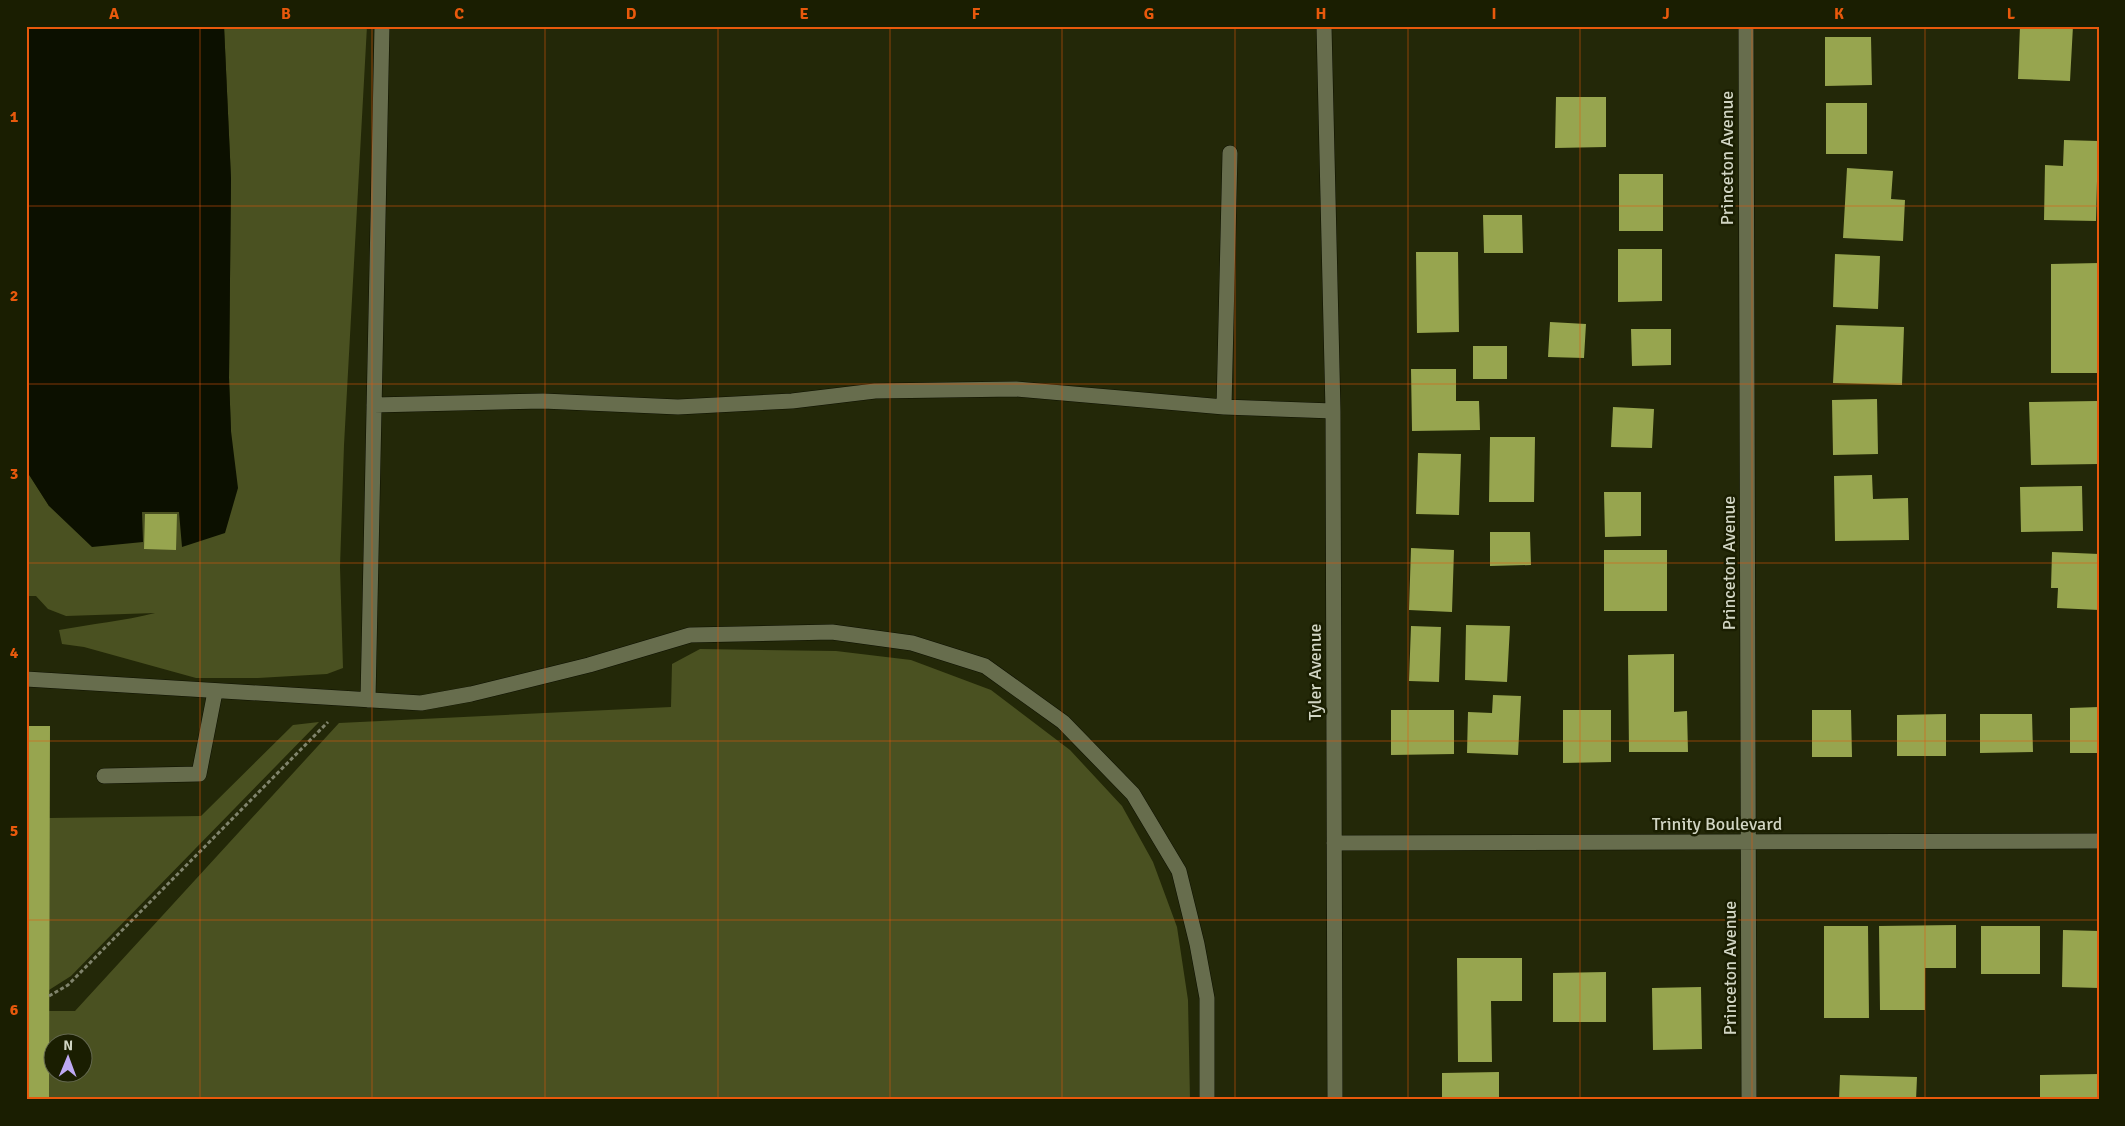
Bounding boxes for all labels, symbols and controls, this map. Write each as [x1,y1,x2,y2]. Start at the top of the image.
text: A [109,4,120,24]
text: B [281,4,291,24]
text: C [454,4,464,24]
text: D [626,4,637,24]
text: E [799,4,809,24]
text: F [972,4,981,24]
text: G [1144,4,1154,24]
text: H [1316,4,1326,24]
text: I [1491,4,1497,24]
text: J [1662,4,1670,24]
text: K [1834,4,1844,24]
text: L [2007,4,2016,24]
street label: Princeton Avenue [1716,91,1738,225]
text: 1 [10,107,19,127]
text: 2 [10,286,18,306]
text: 3 [10,464,18,484]
street label: Princeton Avenue [1718,496,1740,630]
street label: Tyler Avenue [1304,624,1326,721]
text: 4 [10,643,19,663]
street label: Trinity Boulevard [1652,813,1782,835]
text: 5 [10,821,18,841]
street label: Princeton Avenue [1719,901,1741,1035]
text: 6 [10,1000,19,1020]
north arrow [42,1034,92,1084]
text: N [63,1037,73,1054]

